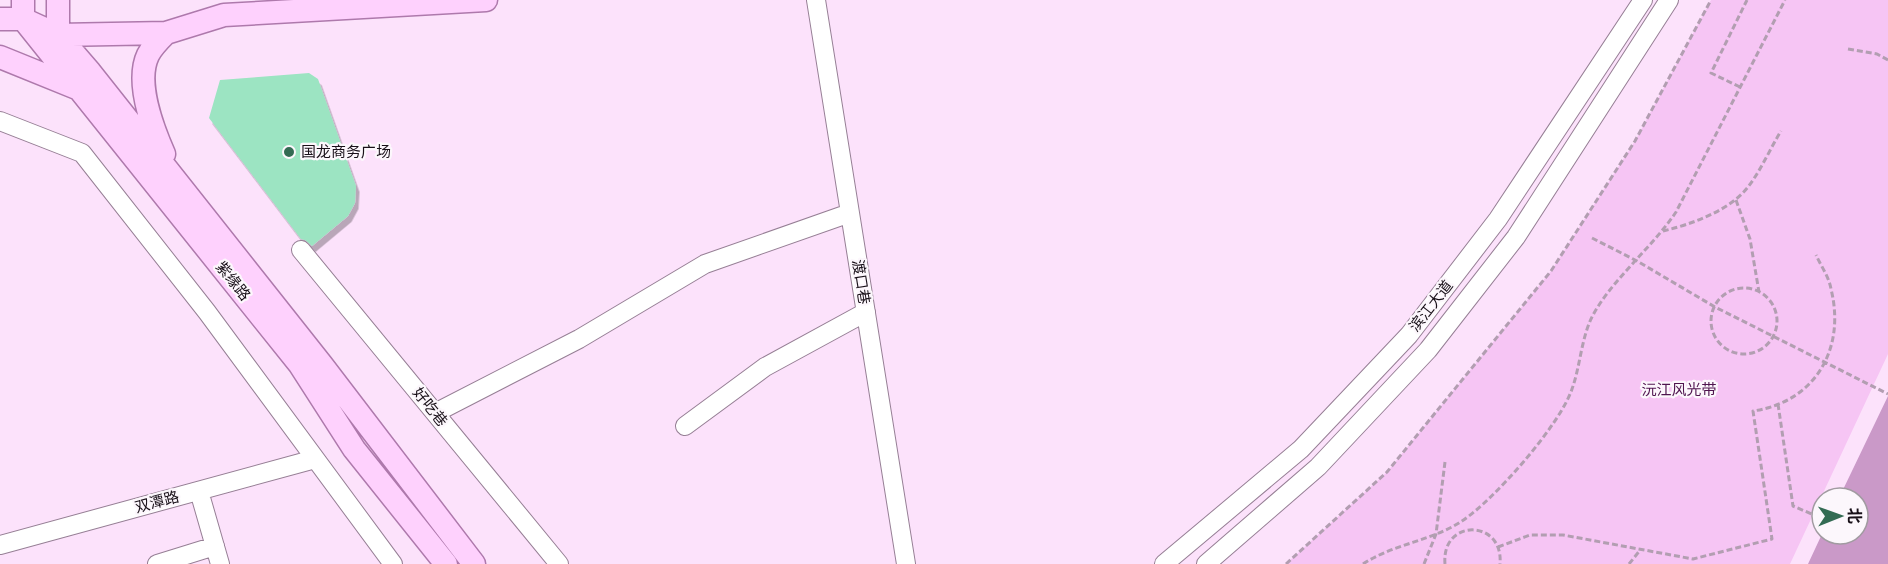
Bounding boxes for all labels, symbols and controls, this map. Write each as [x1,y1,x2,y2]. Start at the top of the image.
place label: 国龙商务广场 [301,143,391,161]
marker: 国龙商务广场 [282,145,296,159]
street label: 紫缘路 [212,258,254,304]
street label: 渡口巷 [849,258,873,306]
street label: 滨江大道 [1405,277,1457,335]
park label: 沅江风光带 [1641,381,1717,399]
street label: 好吃巷 [409,384,451,430]
north arrow [1810,486,1870,546]
street label: 双潭路 [133,487,181,517]
text: 北 [1845,508,1864,524]

